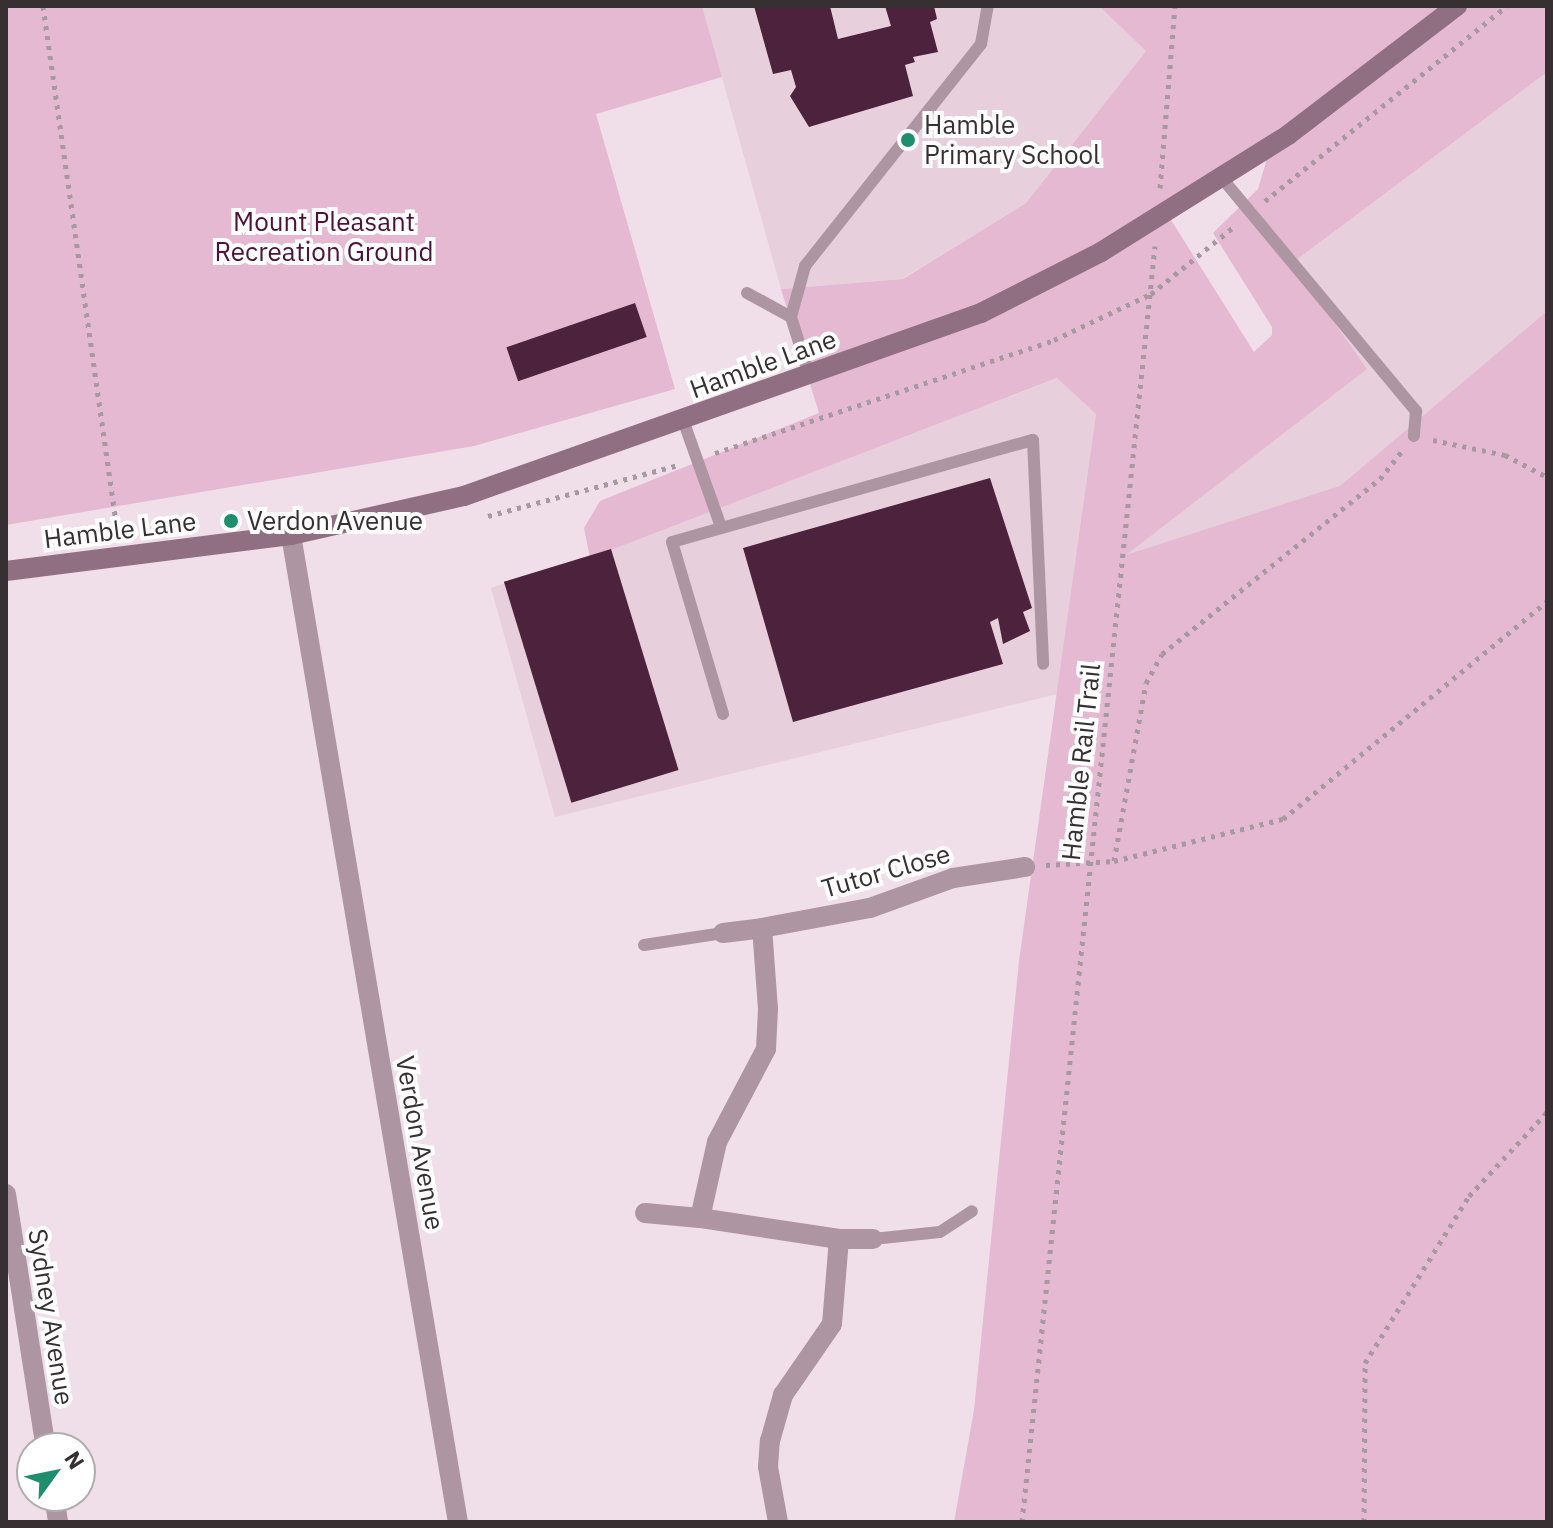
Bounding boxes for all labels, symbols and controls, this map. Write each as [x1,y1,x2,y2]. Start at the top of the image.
place label: Hamble Primary School [924,109,1100,170]
marker: Hamble Primary School [899,131,917,149]
park label: Mount Pleasant Recreation Ground [215,206,433,268]
street label: Hamble Lane [686,323,840,405]
street label: Hamble Lane [42,505,198,555]
place label: Verdon Avenue [247,505,423,537]
marker: Verdon Avenue [222,512,240,530]
street label: Hamble Rail Trail [1055,662,1107,862]
street label: Tutor Close [818,838,954,904]
street label: Verdon Avenue [389,1054,451,1232]
street label: Sydney Avenue [22,1227,80,1407]
north arrow [16,1432,96,1512]
text: N [58,1445,91,1474]

